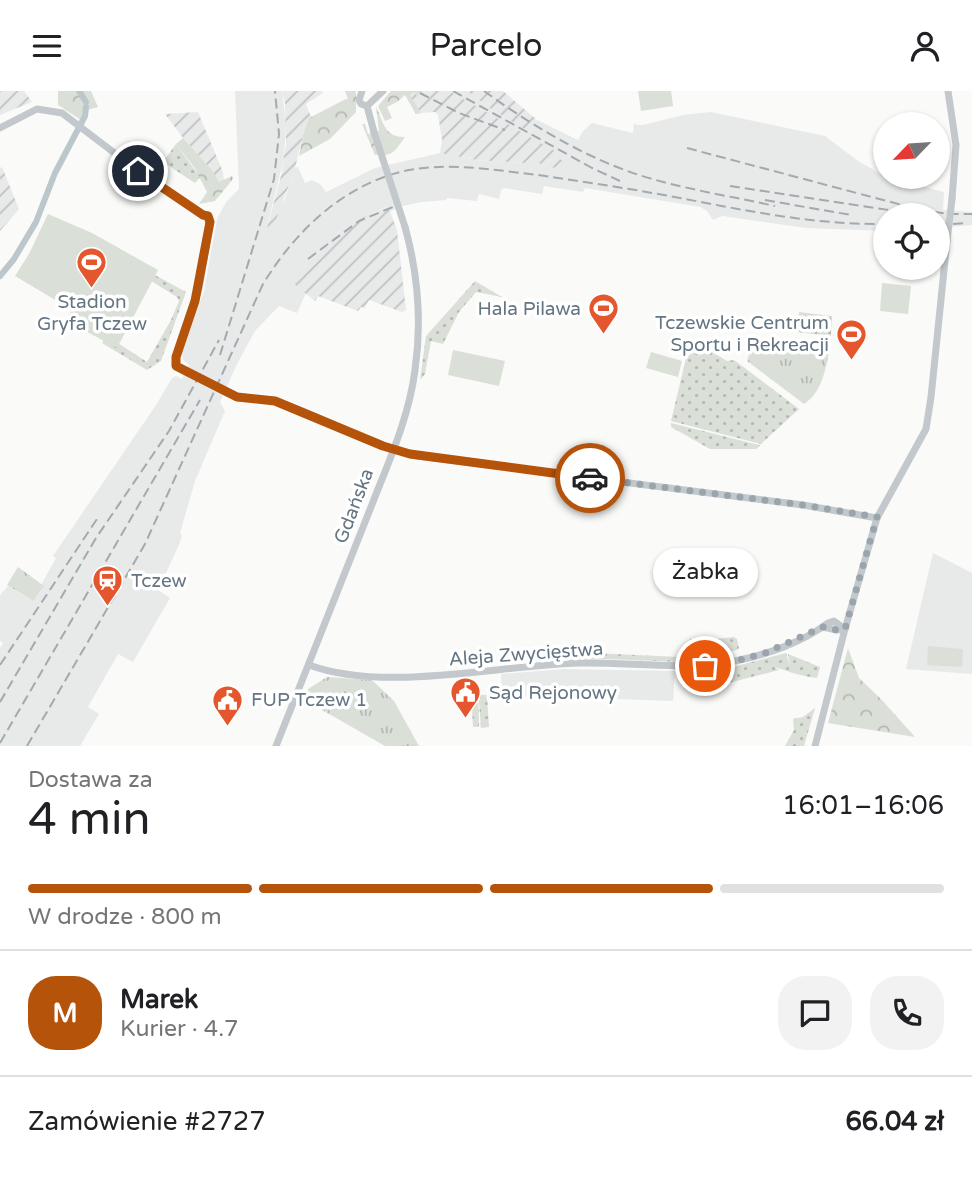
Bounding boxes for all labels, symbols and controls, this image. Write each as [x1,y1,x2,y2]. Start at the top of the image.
icon: menu [28,27,66,65]
text: Parcelo [430,27,542,65]
icon: person [906,27,944,65]
north arrow [873,112,950,189]
map controls [873,112,950,280]
pin [108,141,168,201]
icon: home [119,152,157,190]
button: locate [873,203,950,280]
sports icon: Stadion Gryfa Tczew [75,246,109,290]
place label: Stadion Gryfa Tczew [37,291,147,335]
sports icon: Hala Pilawa [587,292,621,336]
place label: Hala Pilawa [477,298,581,320]
place label: Tczewskie Centrum Sportu i Rekreacji [655,312,829,356]
sports icon: Tczewskie Centrum Sportu i Rekreacji [835,317,869,361]
courier [555,443,625,513]
icon: car [571,459,609,497]
street label: Gdańska [330,465,378,547]
callout: Żabka [652,547,758,596]
text: Żabka [672,558,739,586]
station icon: Tczew [91,564,125,608]
place label: Tczew [131,570,187,592]
pin [675,636,735,696]
street label: Aleja Zwycięstwa [448,638,604,670]
icon: bag [686,647,724,685]
public building icon: Sąd Rejonowy [449,676,483,720]
place label: Sąd Rejonowy [489,682,617,704]
public building icon: FUP Tczew 1 [211,683,245,727]
place label: FUP Tczew 1 [251,689,367,711]
text: Dostawa za [28,766,153,794]
text: 16:01–16:06 [782,790,944,821]
text: 4 min [28,792,151,847]
text: W drodze · 800 m [28,903,222,931]
button: chat [778,976,852,1050]
button: phone [870,976,944,1050]
text: Marek [120,984,198,1015]
text: M [52,998,78,1029]
text: Kurier · 4.7 [120,1015,238,1043]
text: Zamówienie #2727 [28,1106,265,1137]
text: 66.04 zł [845,1106,944,1137]

